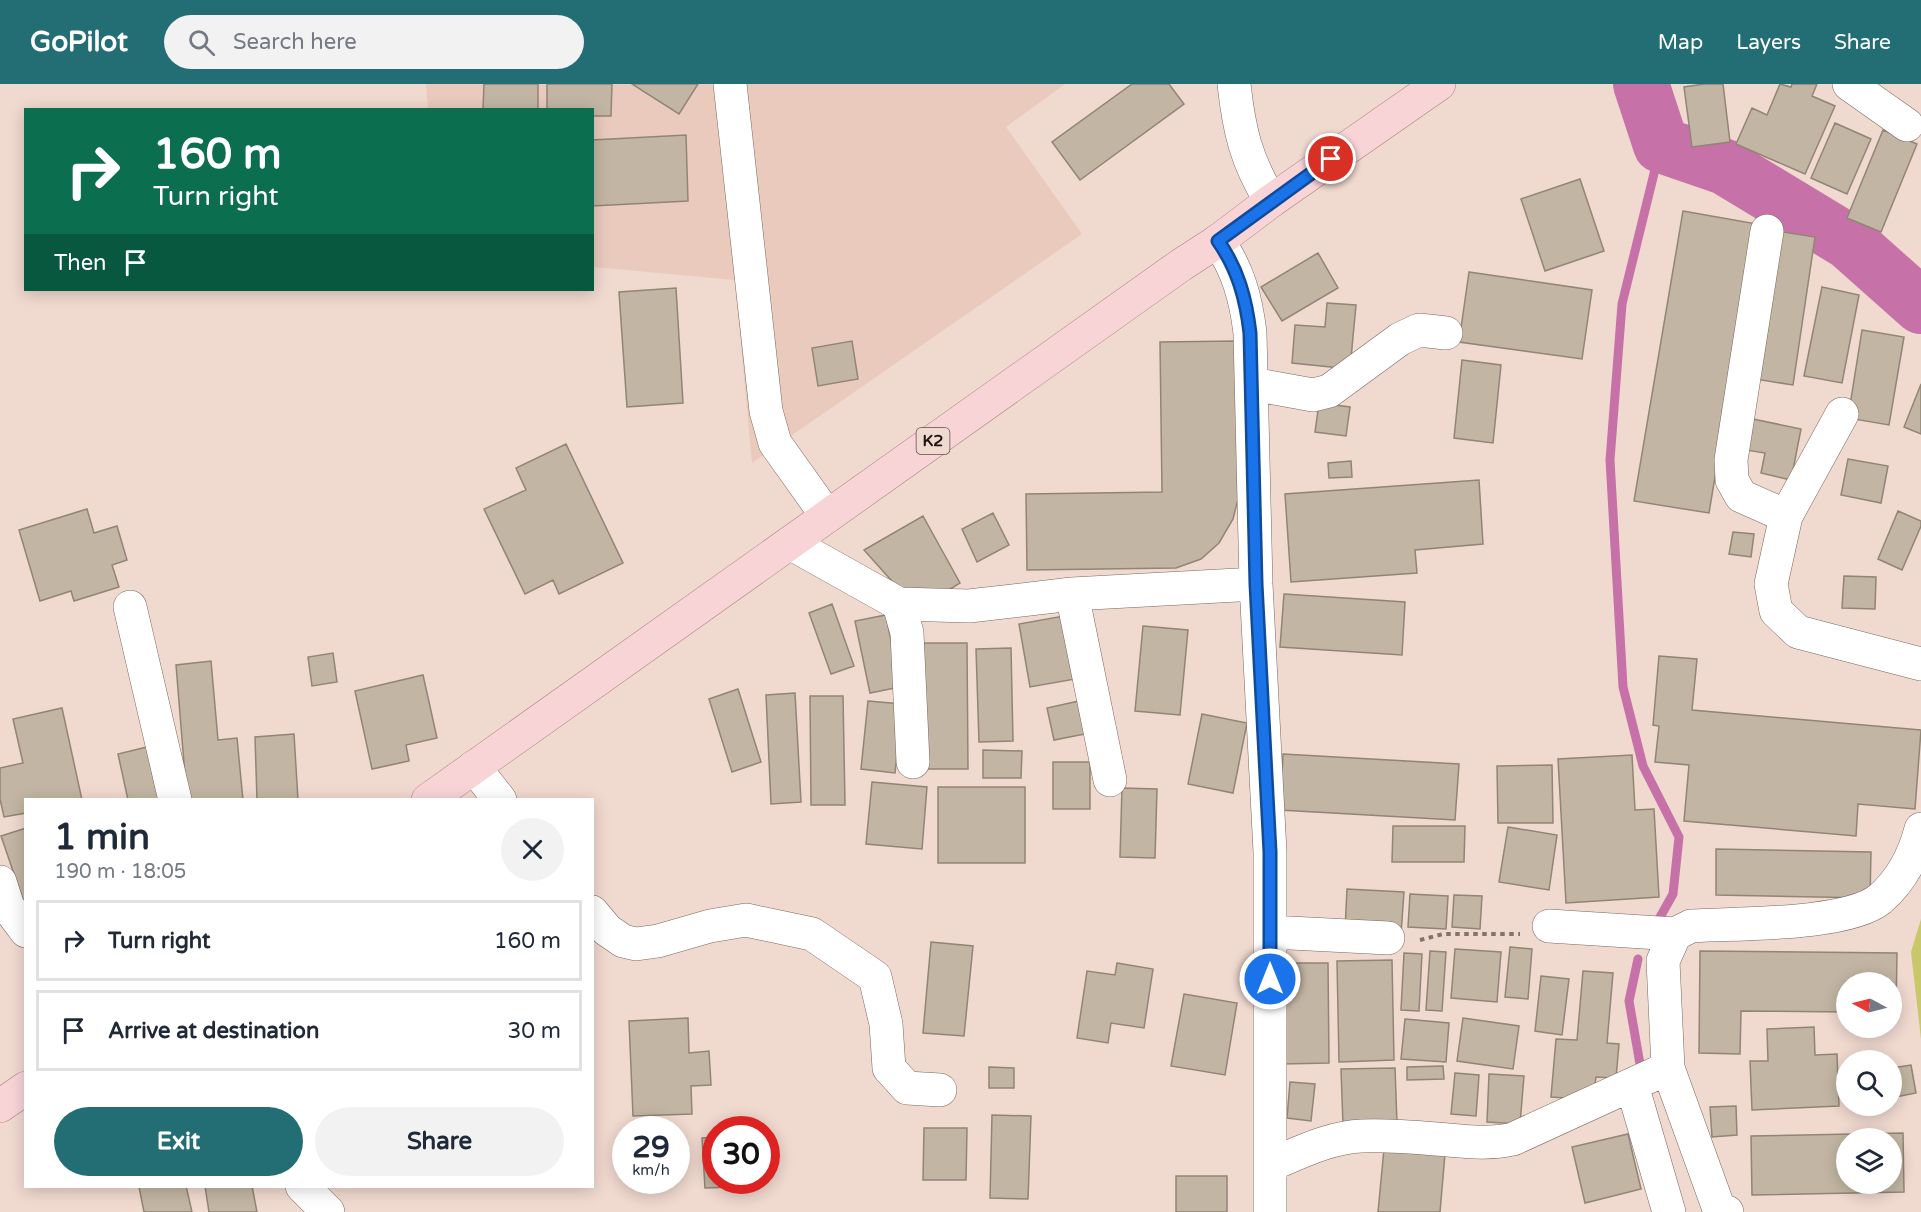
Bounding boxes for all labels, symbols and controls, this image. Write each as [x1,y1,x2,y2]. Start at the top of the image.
search box [164,15,584,69]
text: GoPilot [30,25,128,59]
icon: search [185,26,218,59]
text: Search here [233,29,357,55]
text: Map [1658,30,1703,55]
text: Layers [1736,30,1801,55]
text: Share [1834,30,1891,55]
text: 160 m [153,129,282,180]
icon: right [54,132,132,210]
pin [1305,133,1356,184]
icon: arrive [1314,142,1347,175]
text: Turn right [153,180,279,213]
icon: arrive [119,246,152,279]
text: Then [54,250,107,276]
road number: K2 [916,428,950,454]
text: 1 min [54,816,150,859]
button: close [501,818,564,881]
text: 190 m · 18:05 [54,860,186,884]
icon: right [57,924,90,957]
text: Turn right [108,928,210,954]
text: 160 m [494,928,561,954]
position arrow [1238,947,1302,1011]
north arrow [1836,972,1902,1038]
map controls [1836,972,1902,1194]
icon: arrive [57,1014,90,1047]
text: Arrive at destination [108,1018,319,1044]
text: 30 m [507,1018,561,1044]
button: search [1836,1050,1902,1116]
button: Exit [54,1107,303,1176]
button: Share [315,1107,564,1176]
speed limit sign: 30 [702,1116,780,1194]
button: layers [1836,1128,1902,1194]
text: 29 [632,1129,670,1166]
text: km/h [632,1161,670,1179]

